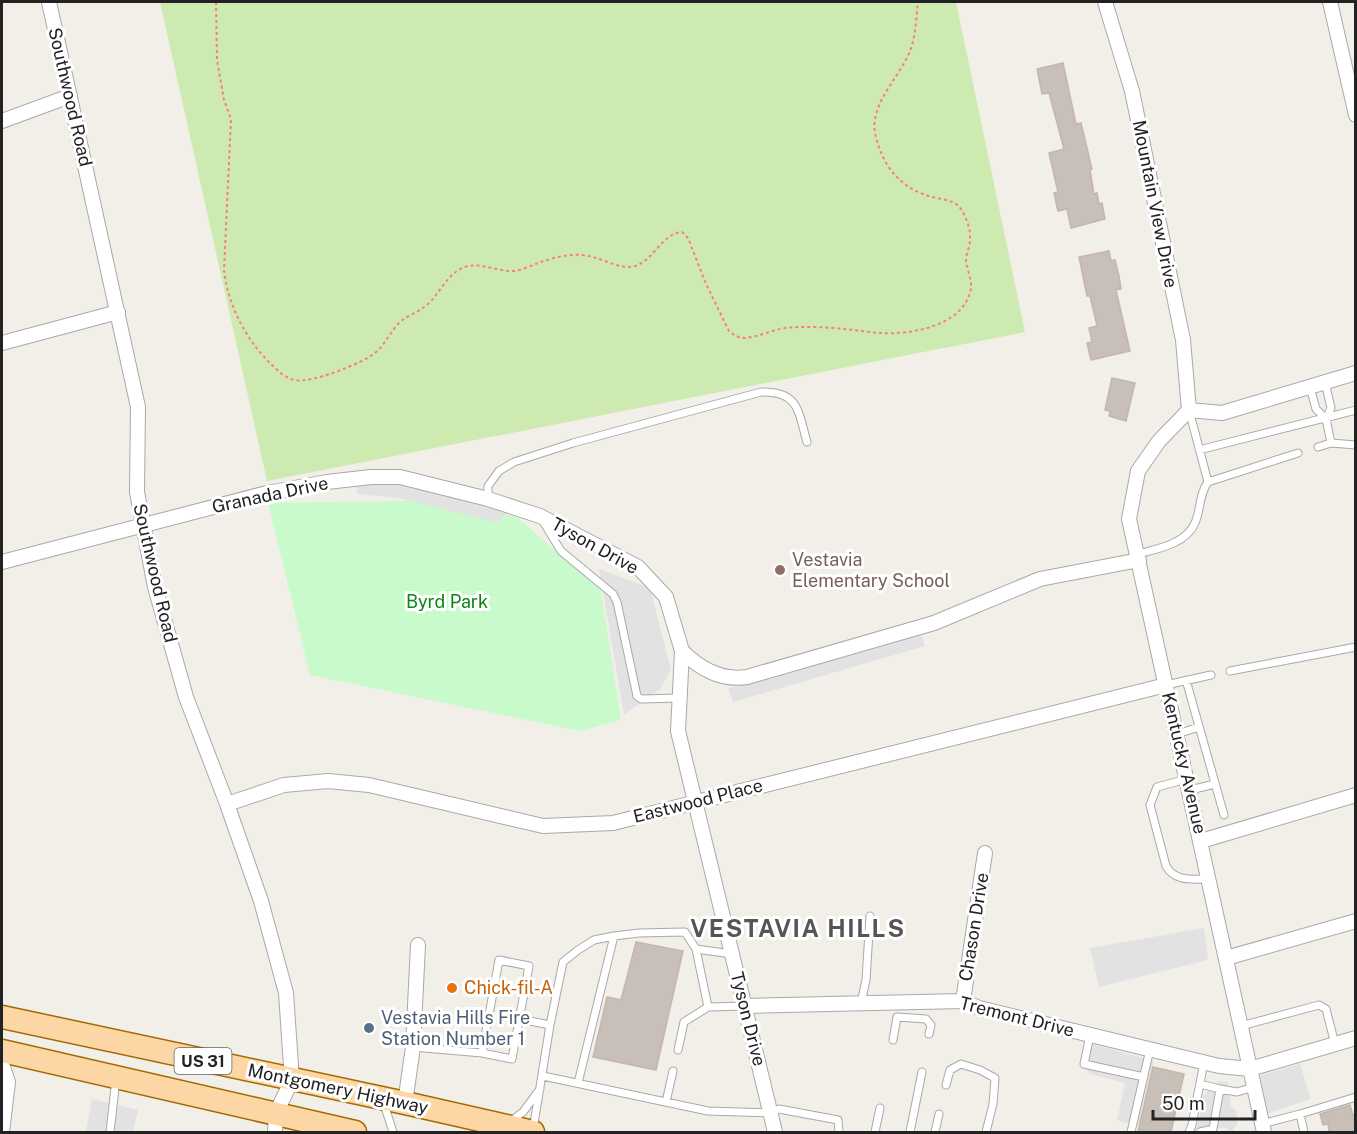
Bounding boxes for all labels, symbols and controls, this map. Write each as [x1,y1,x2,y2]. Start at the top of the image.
street label: Southwood Road [44,25,97,168]
street label: Mountain View Drive [1129,118,1182,290]
street label: Granada Drive [210,472,330,517]
street label: Southwood Road [129,501,182,644]
street label: Tyson Drive [548,513,643,578]
place label: Vestavia Elementary School [792,549,950,591]
marker: Vestavia Elementary School [773,563,787,577]
park label: Byrd Park [406,591,488,612]
street label: Kentucky Avenue [1158,690,1211,836]
street label: Eastwood Place [631,774,765,827]
street label: Chason Drive [955,871,992,983]
district label: VESTAVIA HILLS [690,914,906,942]
street label: Tyson Drive [727,970,770,1068]
place label: Chick-fil-A [464,977,553,998]
marker: Chick-fil-A [445,981,459,995]
street label: Tremont Drive [958,992,1077,1041]
place label: Vestavia Hills Fire Station Number 1 [381,1007,530,1049]
marker: Vestavia Hills Fire Station Number 1 [362,1021,376,1035]
road number: US 31 [174,1048,232,1074]
street label: Montgomery Highway [246,1059,431,1118]
scale bar [1153,1083,1255,1121]
text: 50 m [1162,1093,1205,1114]

